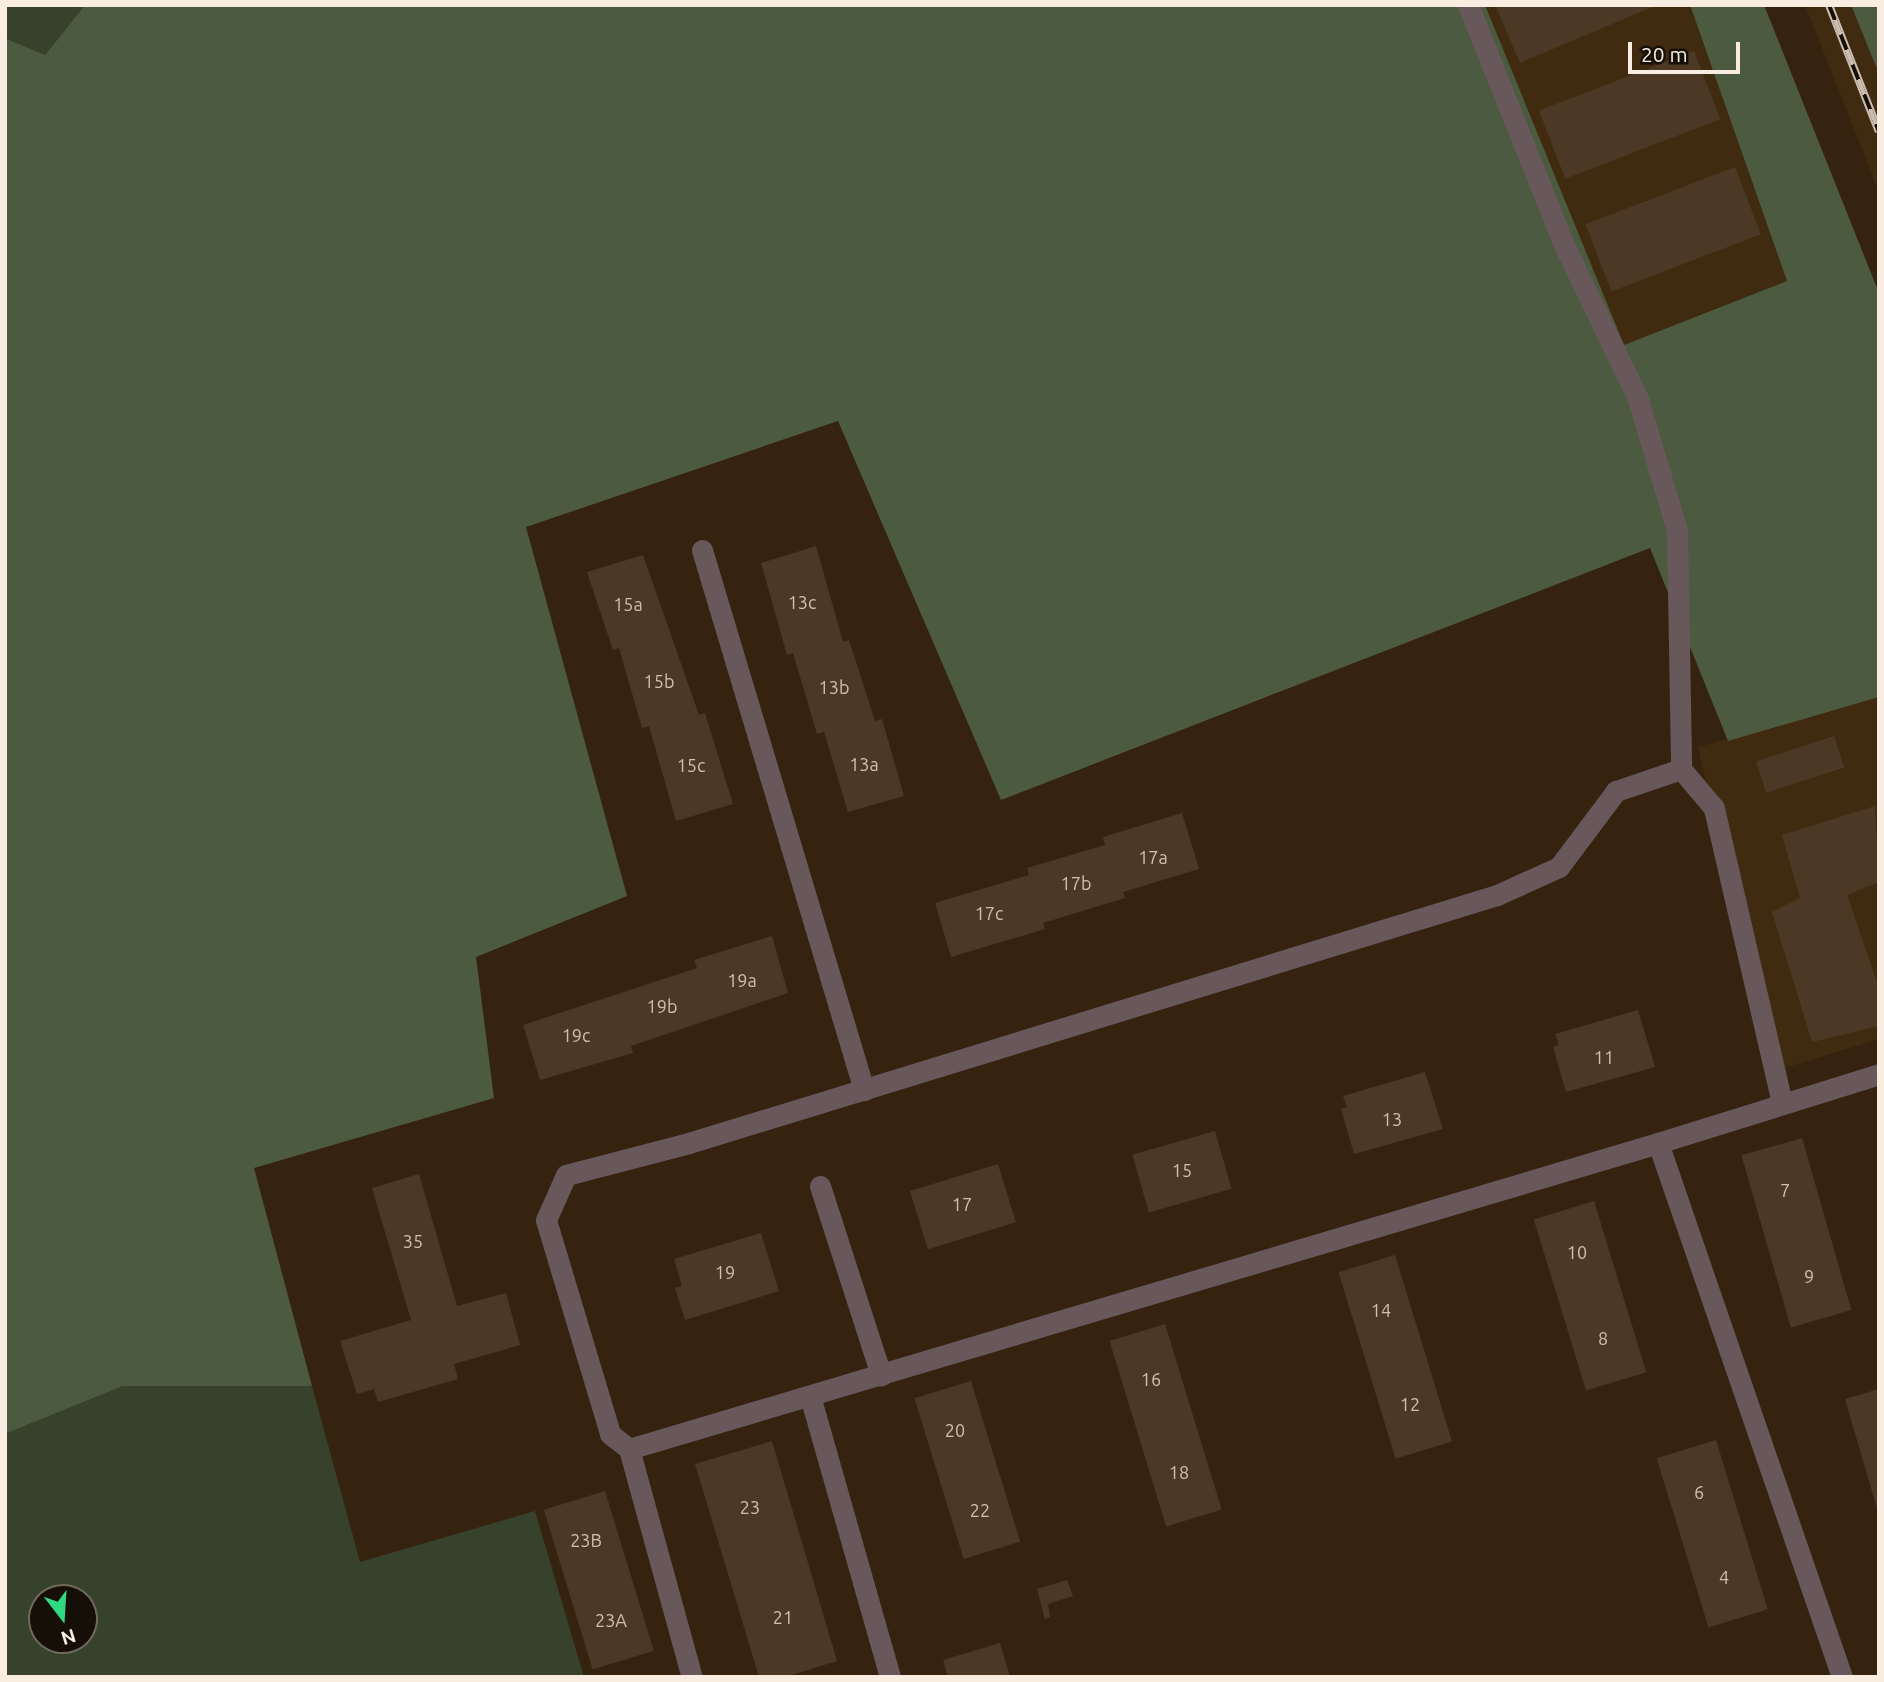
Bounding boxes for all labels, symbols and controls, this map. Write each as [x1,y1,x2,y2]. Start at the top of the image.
scale bar [1632,28,1744,72]
text: 20 m [1641,42,1688,66]
house number: 13c [788,591,816,613]
house number: 15a [613,593,643,615]
house number: 15b [644,670,674,692]
house number: 13b [819,676,849,698]
house number: 13a [849,753,879,775]
house number: 15c [677,754,705,776]
house number: 17a [1138,846,1168,868]
house number: 17b [1061,872,1091,894]
house number: 17c [975,902,1003,924]
house number: 19a [727,969,757,991]
house number: 19b [647,995,677,1017]
house number: 19c [562,1024,590,1046]
house number: 11 [1594,1046,1614,1068]
house number: 13 [1382,1108,1402,1130]
house number: 15 [1172,1159,1192,1181]
house number: 7 [1780,1179,1790,1201]
house number: 17 [952,1193,972,1215]
house number: 35 [403,1230,423,1252]
house number: 10 [1567,1241,1587,1263]
house number: 19 [715,1261,735,1283]
house number: 9 [1804,1265,1814,1287]
house number: 14 [1371,1299,1391,1321]
house number: 8 [1598,1327,1608,1349]
house number: 16 [1141,1368,1161,1390]
house number: 12 [1400,1393,1420,1415]
house number: 20 [945,1419,965,1441]
house number: 18 [1169,1461,1189,1483]
house number: 6 [1694,1481,1704,1503]
house number: 23 [740,1496,760,1518]
house number: 22 [970,1499,990,1521]
house number: 23B [570,1529,602,1551]
house number: 4 [1719,1566,1729,1588]
north arrow [28,1584,98,1654]
house number: 21 [773,1606,793,1628]
house number: 23A [595,1609,627,1631]
text: N [59,1625,79,1650]

